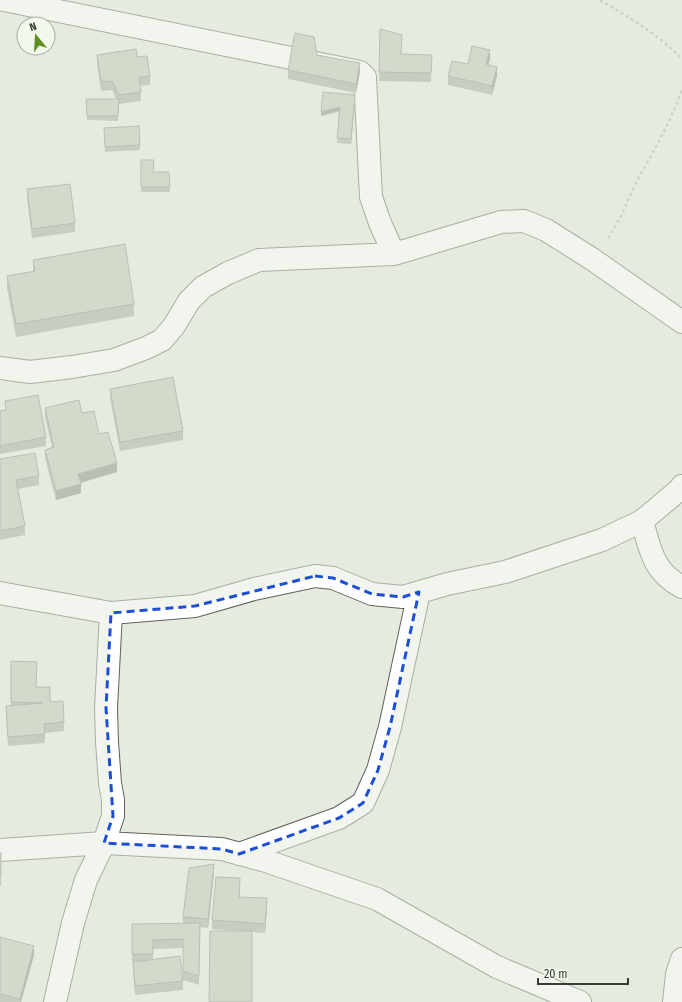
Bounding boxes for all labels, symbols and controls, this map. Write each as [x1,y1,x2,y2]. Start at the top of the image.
north arrow [16,16,56,56]
text: N [28,20,38,34]
scale bar [538,960,628,986]
text: 20 m [544,967,568,981]

